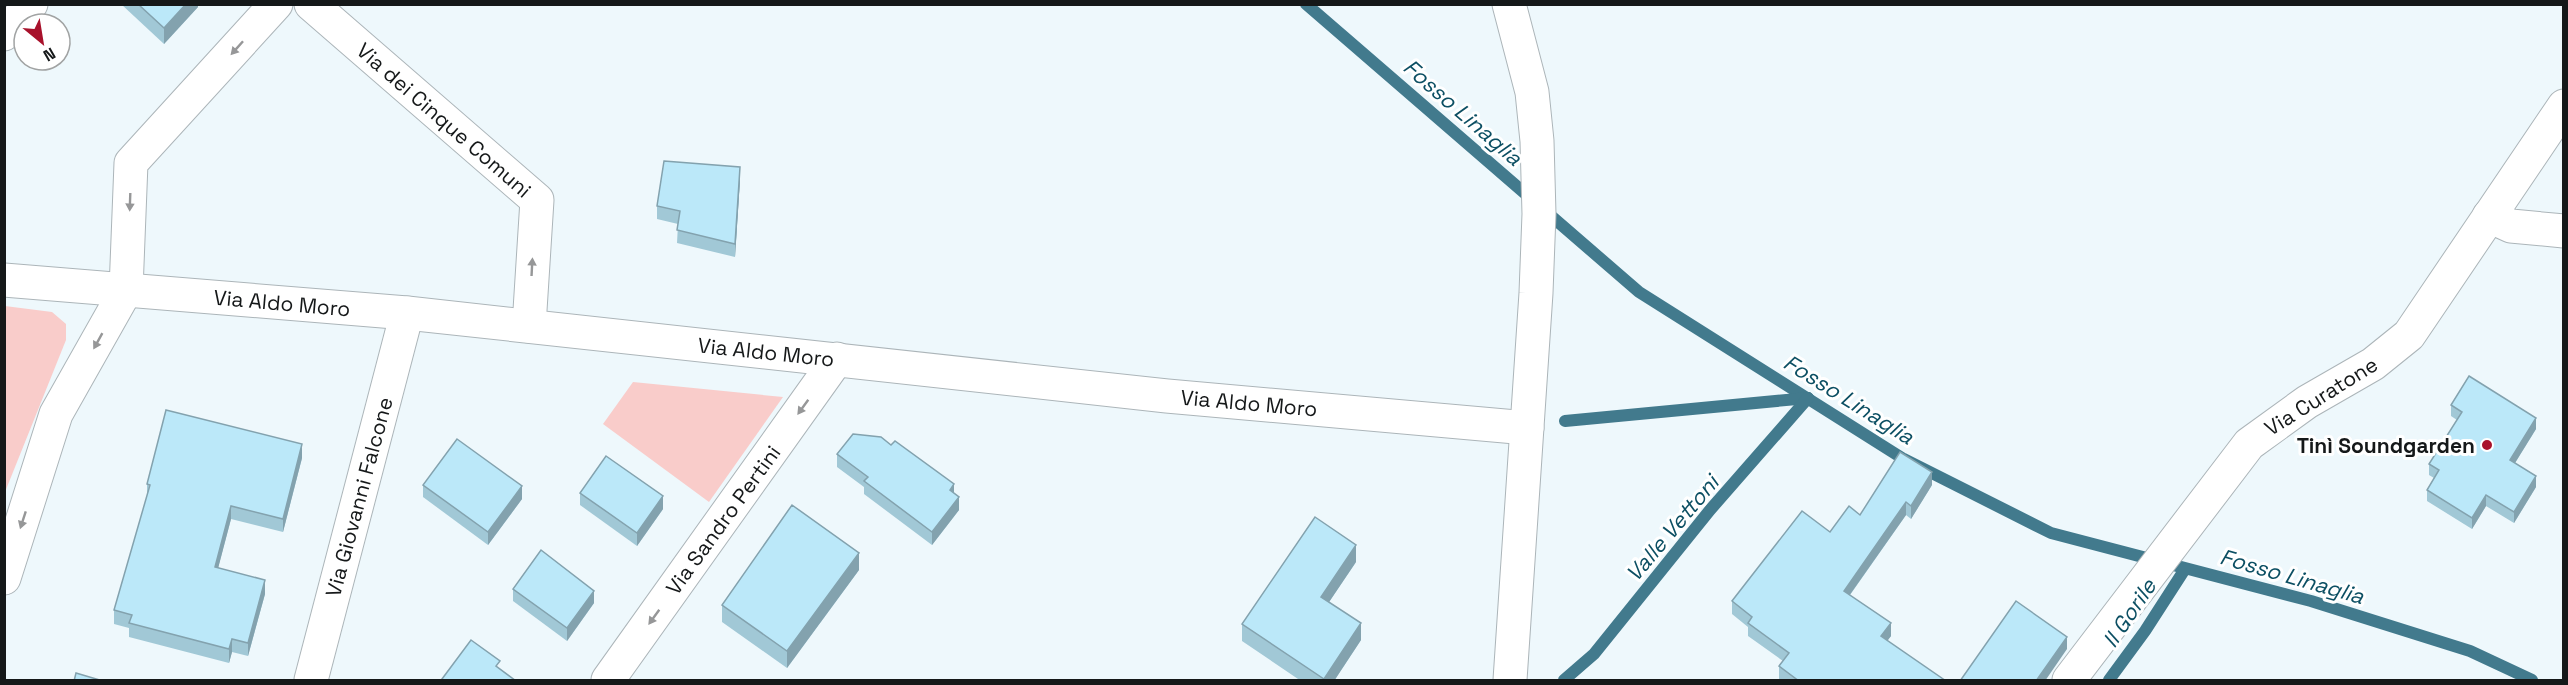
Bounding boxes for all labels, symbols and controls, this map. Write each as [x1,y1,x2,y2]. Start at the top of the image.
north arrow [12,12,72,72]
street label: Via dei Cinque Comuni [351,37,537,203]
one-way arrow [230,40,244,54]
text: N [39,43,59,66]
water label: Fosso Linaglia [1398,53,1529,172]
one-way arrow [125,192,134,211]
one-way arrow [527,258,536,277]
street label: Via Aldo Moro [212,284,352,322]
street label: Via Aldo Moro [696,331,836,373]
one-way arrow [93,332,103,349]
water label: Fosso Linaglia [1779,348,1920,450]
street label: Via Curatone [2259,351,2383,441]
street label: Via Aldo Moro [1179,384,1319,422]
street label: Via Giovanni Falcone [319,394,399,600]
one-way arrow [797,398,809,414]
place label: Tinì Soundgarden [2297,432,2475,459]
marker: Tinì Soundgarden [2480,438,2494,452]
street label: Via Sandro Pertini [660,440,786,600]
water label: Valle Vettoni [1619,467,1726,587]
one-way arrow [18,511,27,529]
water label: Fosso Linaglia [2217,542,2368,610]
water label: Il Gorile [2096,573,2163,653]
one-way arrow [648,609,660,624]

